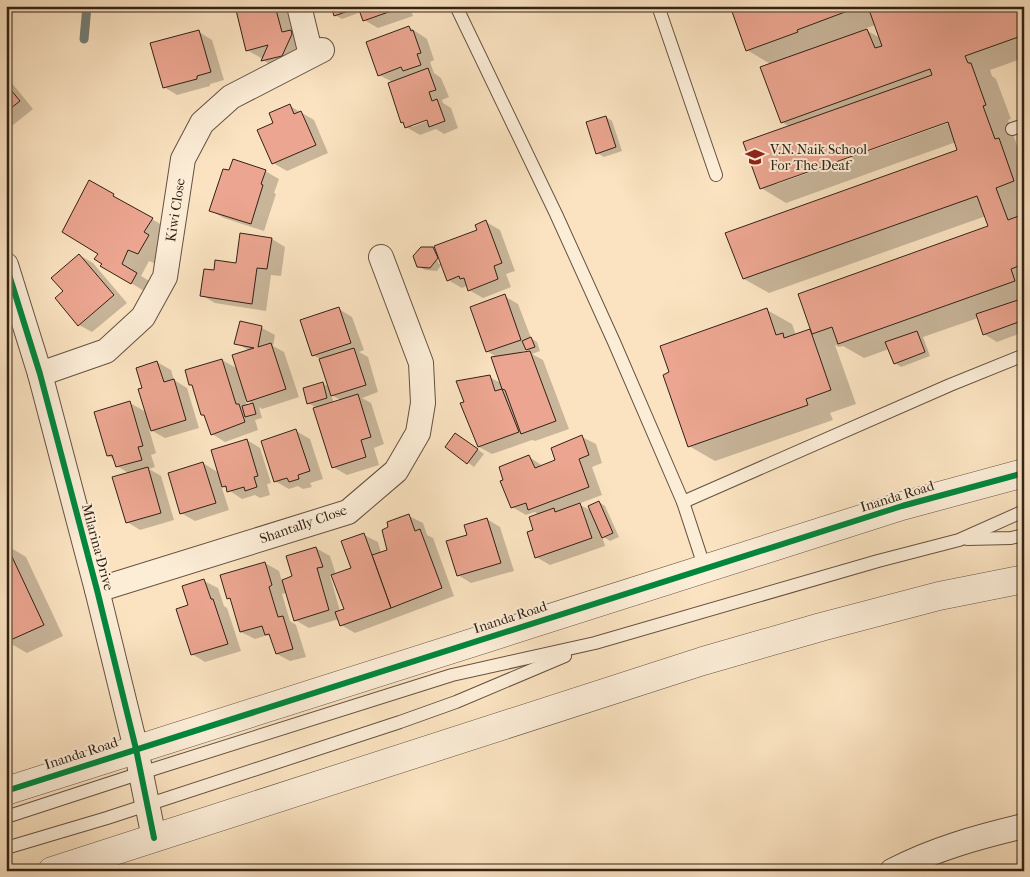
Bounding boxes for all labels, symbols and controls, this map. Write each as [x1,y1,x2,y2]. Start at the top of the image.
place label: V.N. Naik School For The Deaf [769,141,867,174]
school or university icon: V.N. Naik School For The Deaf [744,146,766,168]
street label: Kiwi Close [162,177,189,243]
street label: Inanda Road [858,477,937,516]
street label: Milarina Drive [78,502,117,592]
street label: Shantally Close [257,502,349,547]
street label: Inanda Road [471,597,549,637]
street label: Inanda Road [42,733,120,773]

